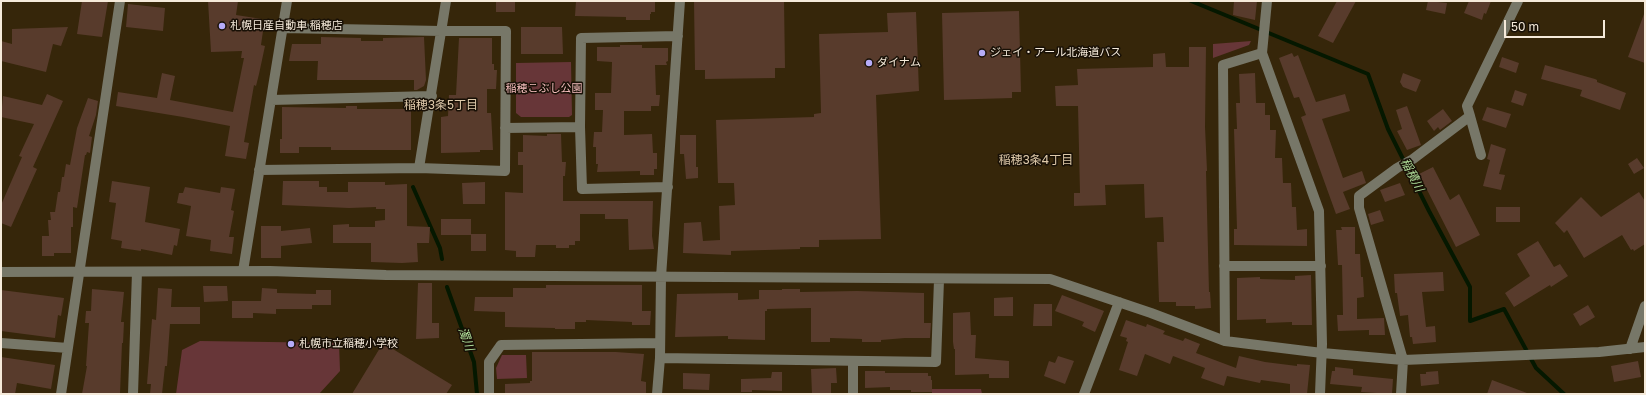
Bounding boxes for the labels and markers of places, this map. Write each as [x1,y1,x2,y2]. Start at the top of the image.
place label: 札幌日産自動車 稲穂店 [230,19,343,33]
marker: 札幌日産自動車 稲穂店 [217,21,227,31]
place label: ジェイ・アール北海道バス [990,46,1121,60]
marker: ジェイ・アール北海道バス [977,48,987,58]
place label: ダイナム [877,56,921,70]
marker: ダイナム [864,58,874,68]
place label: 札幌市立稲穂小学校 [299,337,398,351]
marker: 札幌市立稲穂小学校 [286,339,296,349]

